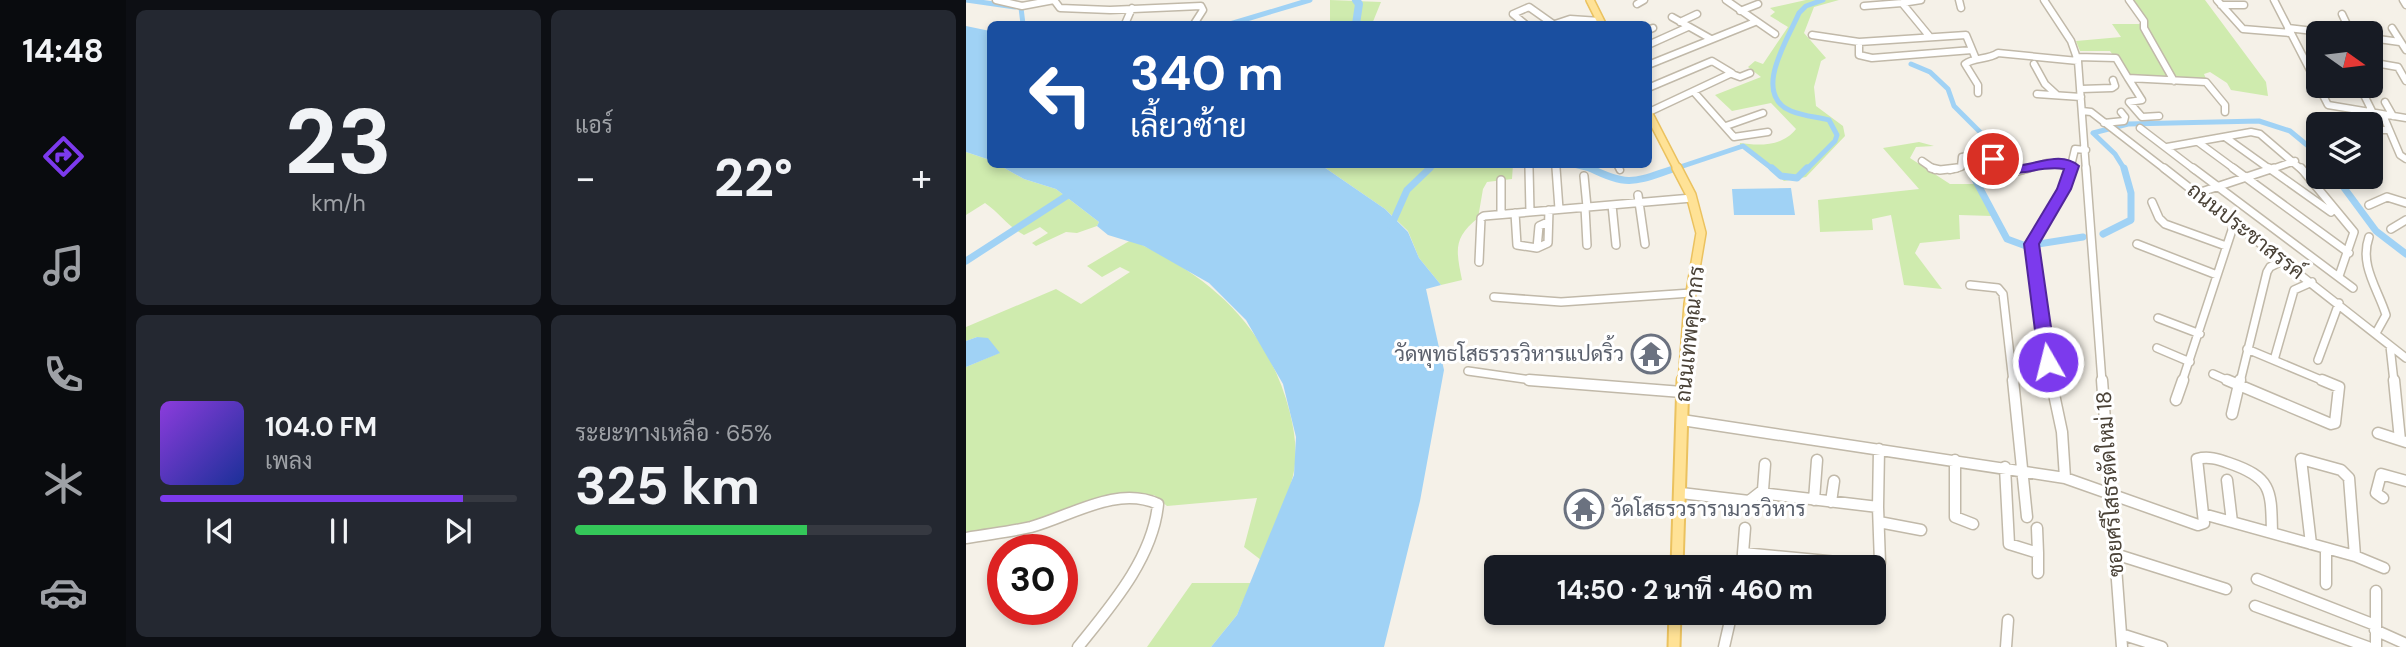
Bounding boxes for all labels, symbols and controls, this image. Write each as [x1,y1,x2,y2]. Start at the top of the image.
north arrow [2306,21,2384,98]
map controls [2306,21,2383,189]
text: 14:48 [22,30,104,72]
text: 340 m [1130,41,1284,105]
icon: left [1015,49,1106,140]
text: 23 [285,83,392,201]
text: เลี้ยวซ้าย [1130,105,1247,147]
text: แอร์ [575,110,613,140]
button: layers [2306,112,2383,189]
pin [1963,129,2023,189]
icon: directions [39,132,88,181]
icon: arrive [1974,140,2012,178]
text: 22° [714,144,793,212]
text: − [575,153,596,203]
text: + [911,153,932,203]
street label: ถนนประชาสรรค์ [2181,176,2311,286]
text: km/h [311,188,366,218]
icon: music [39,241,88,290]
street label: ถนนเทพคุณากร [1669,264,1711,404]
position arrow [2011,325,2085,399]
temple icon: วัดพุทธโสธรวรวิหารแปดริ้ว [1630,333,1672,375]
place label: วัดพุทธโสธรวรวิหารแปดริ้ว [1394,335,1624,368]
icon: phone [39,350,88,399]
street label: ซอยศรีโสธรตัดใหม่ 18 [2090,390,2130,578]
text: 104.0 FM [265,410,377,444]
text: ระยะทางเหลือ · 65% [575,418,772,448]
text: เพลง [265,446,312,476]
text: 325 km [575,452,760,520]
icon: climate [39,459,88,508]
temple icon: วัดโสธรวรารามวรวิหาร [1563,488,1605,530]
place label: วัดโสธรวรารามวรวิหาร [1611,495,1806,523]
icon: previous [201,512,239,550]
icon: pause [320,512,358,550]
icon: next [439,512,477,550]
speed limit sign: 30 [987,534,1078,625]
icon: car [39,568,88,617]
text: 14:50 · 2 นาที · 460 m [1557,573,1813,607]

